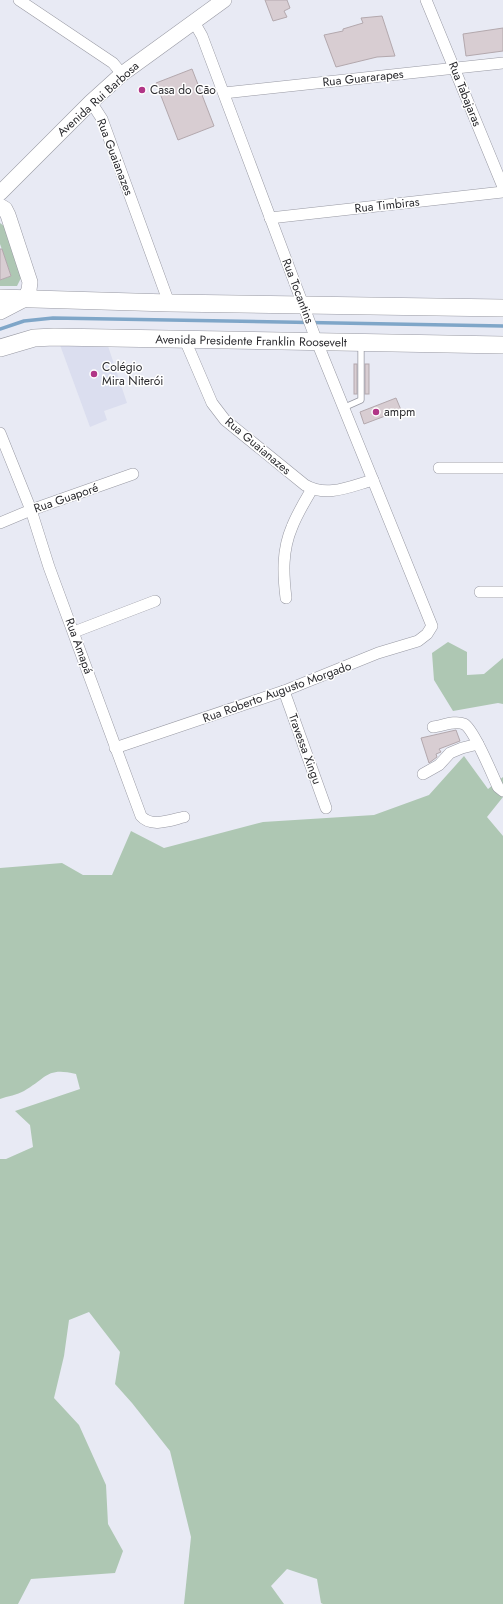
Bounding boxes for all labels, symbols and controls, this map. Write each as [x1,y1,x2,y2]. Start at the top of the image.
street label: Avenida Rui Barbosa [53,57,143,141]
street label: Rua Tabajaras [444,59,486,129]
street label: Rua Guararapes [322,65,405,91]
place label: Casa do Cão [150,81,216,99]
marker: Casa do Cão [137,85,147,95]
street label: Rua Guaianazes [92,116,138,198]
street label: Rua Timbiras [354,193,420,217]
street label: Rua Tocantins [277,256,319,326]
street label: Avenida Presidente Franklin Roosevelt [155,330,347,352]
place label: Colégio Mira Niterói [102,358,163,390]
marker: Colégio Mira Niterói [89,369,99,379]
place label: ampm [384,403,415,421]
marker: ampm [371,407,381,417]
street label: Rua Guaianazes [221,413,295,479]
street label: Rua Guaporé [31,479,101,517]
street label: Rua Amapá [61,616,97,677]
street label: Rua Roberto Augusto Morgado [200,657,354,727]
street label: Travessa Xingu [284,711,326,787]

